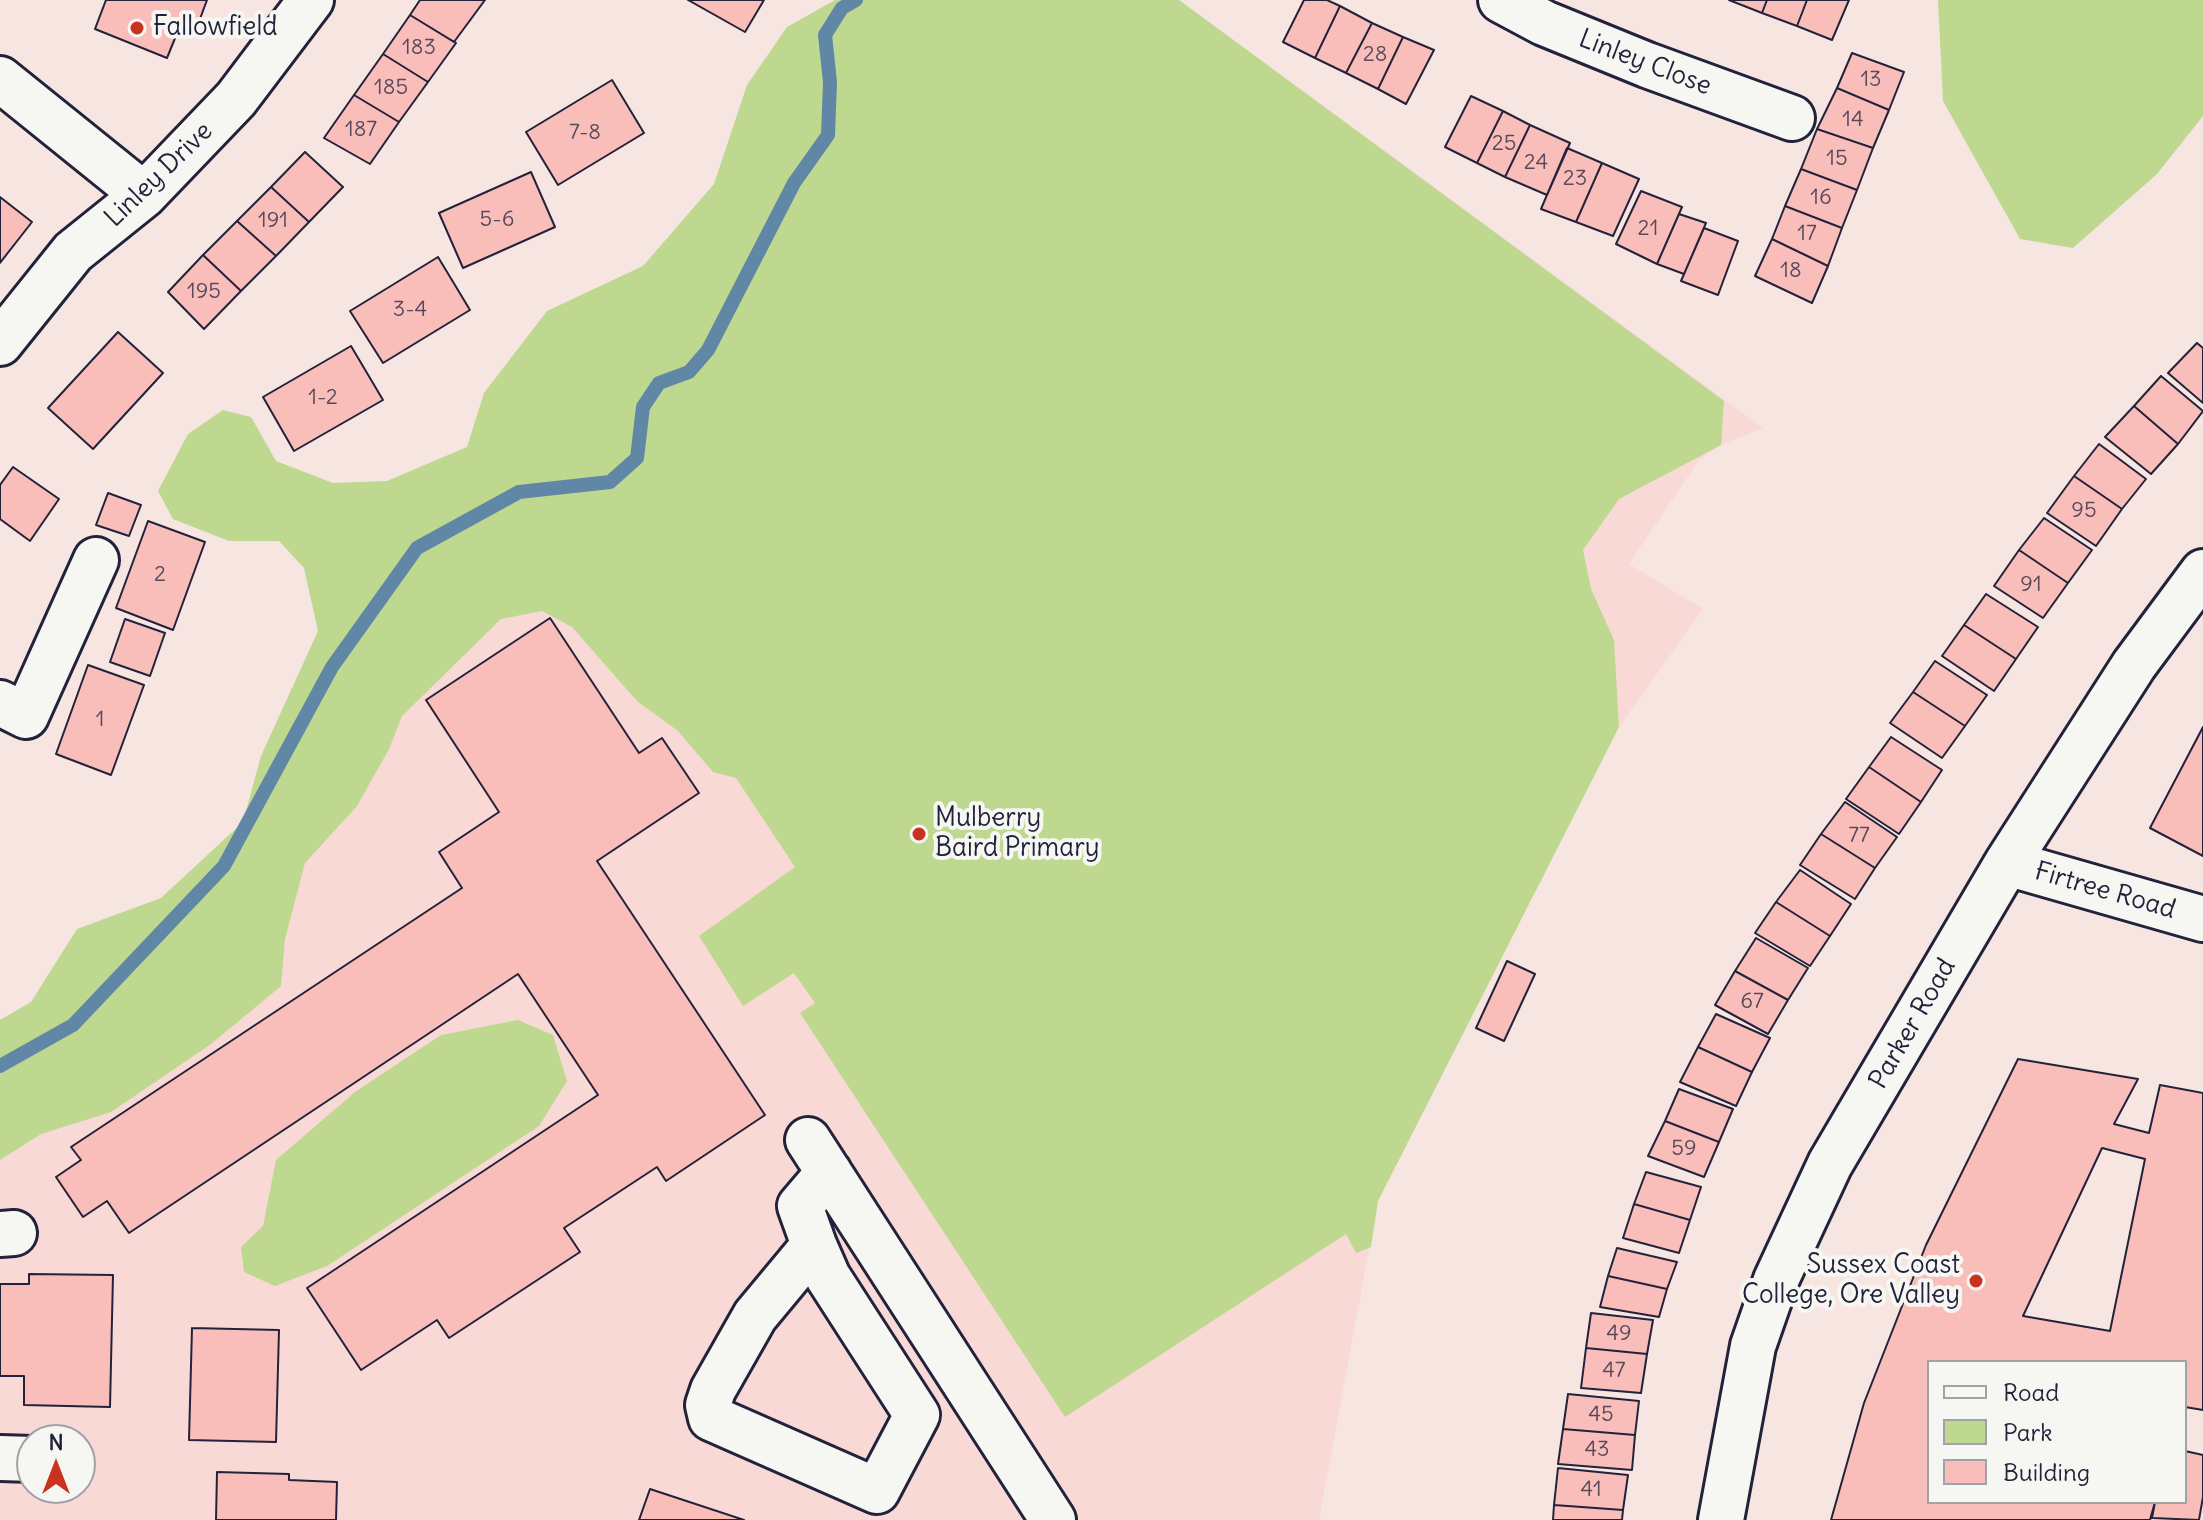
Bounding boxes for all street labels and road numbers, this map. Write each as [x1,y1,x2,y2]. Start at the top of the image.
street label: Linley Close [1574,23,1716,103]
street label: Linley Drive [99,116,219,234]
street label: Firtree Road [2031,856,2179,926]
street label: Parker Road [1863,953,1963,1095]

